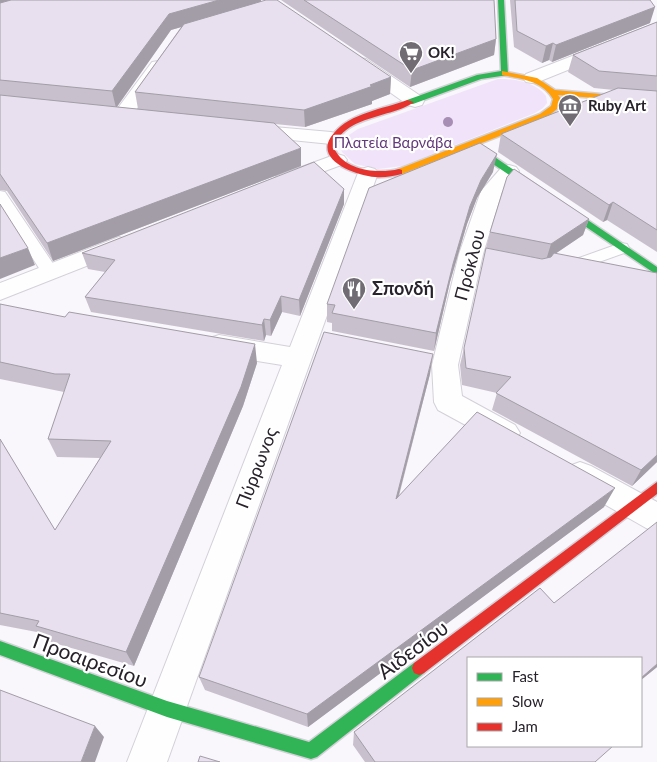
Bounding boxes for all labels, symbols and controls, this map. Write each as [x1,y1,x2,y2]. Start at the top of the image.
supermarket icon: OK! [398,40,424,74]
place label: OK! [428,43,455,61]
museum icon: Ruby Art [557,93,583,127]
place label: Ruby Art [588,96,647,114]
park label: Πλατεία Βαρνάβα [334,133,452,151]
street label: Πρόκλου [449,227,489,303]
restaurant icon: Σπονδή [341,276,367,310]
place label: Σπονδή [372,277,434,299]
street label: Πύρρωνος [231,423,282,511]
street label: Αιδεσίου [372,614,452,683]
street label: Προαιρεσίου [30,627,151,692]
legend [467,657,642,747]
text: Fast [512,667,539,685]
text: Slow [512,692,544,710]
text: Jam [512,717,538,735]

